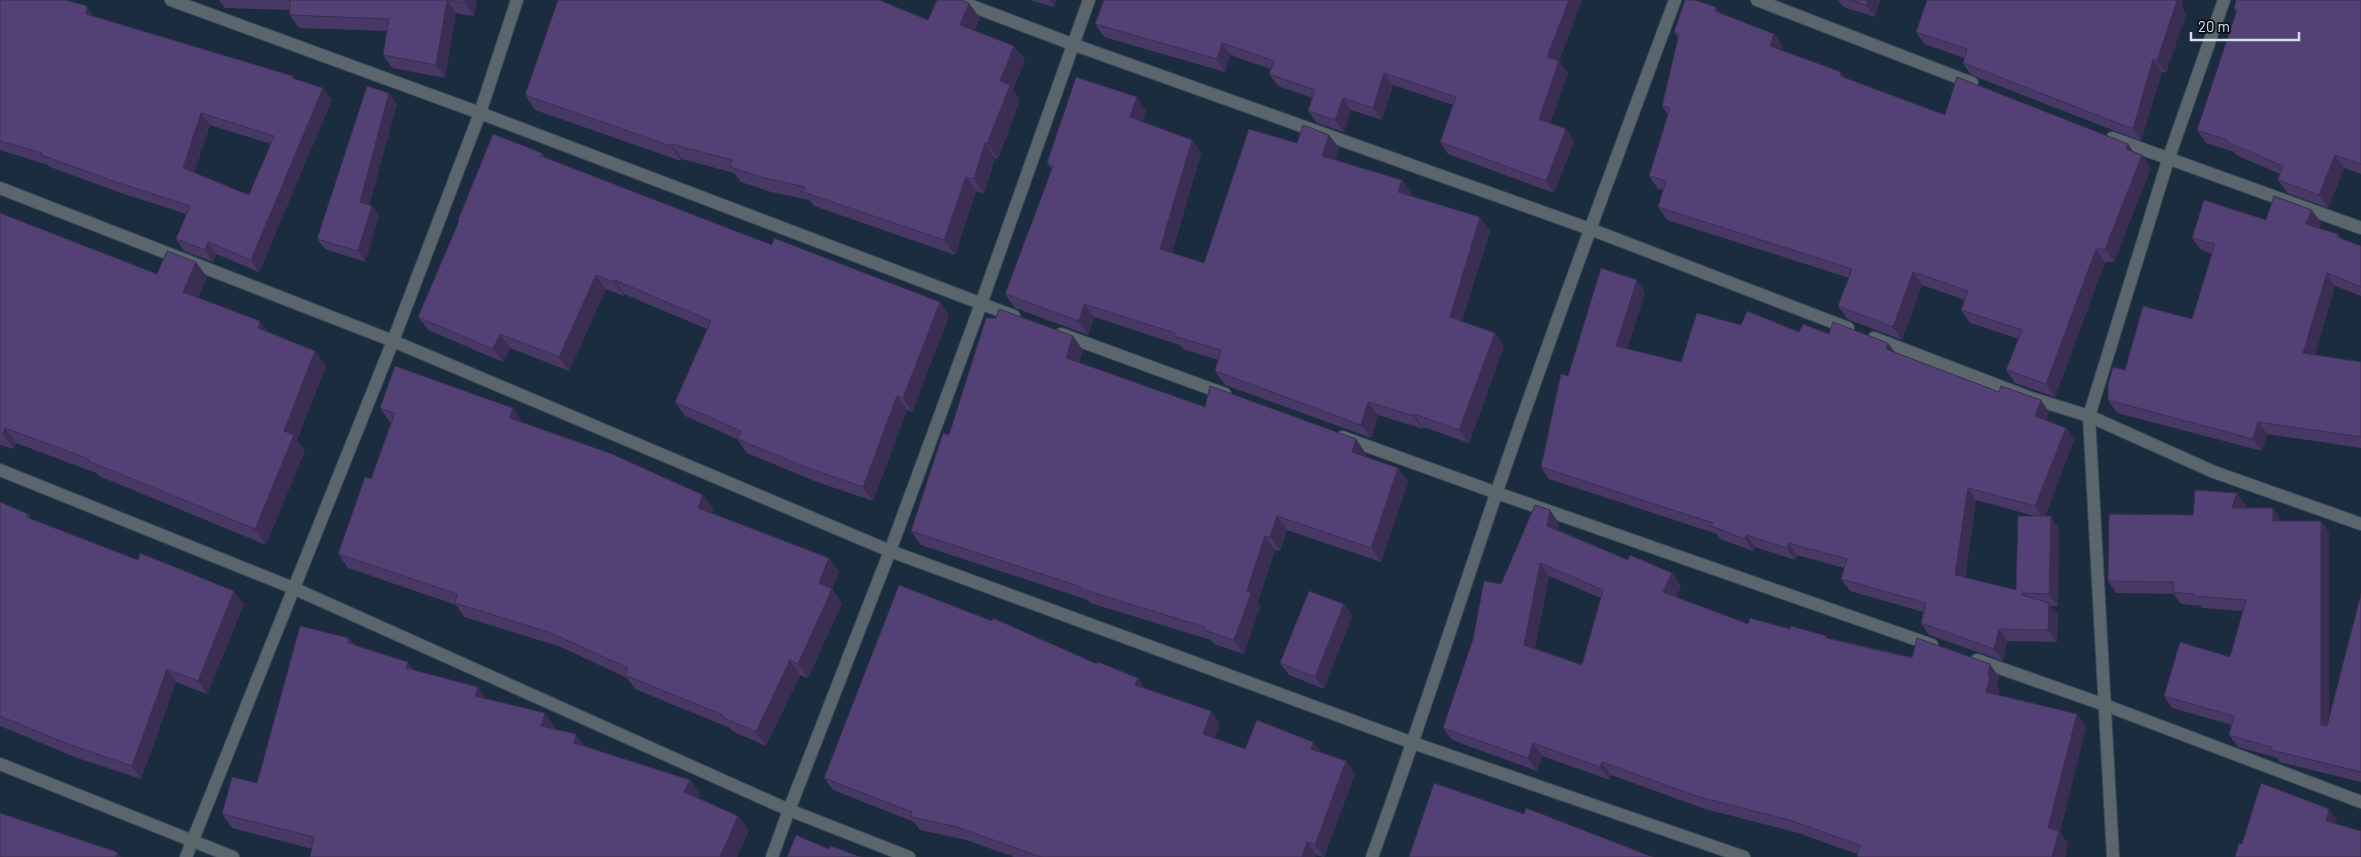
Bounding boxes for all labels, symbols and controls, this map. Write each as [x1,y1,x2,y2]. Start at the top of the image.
scale bar [2191,10,2298,42]
text: 20 m [2198,17,2230,35]

